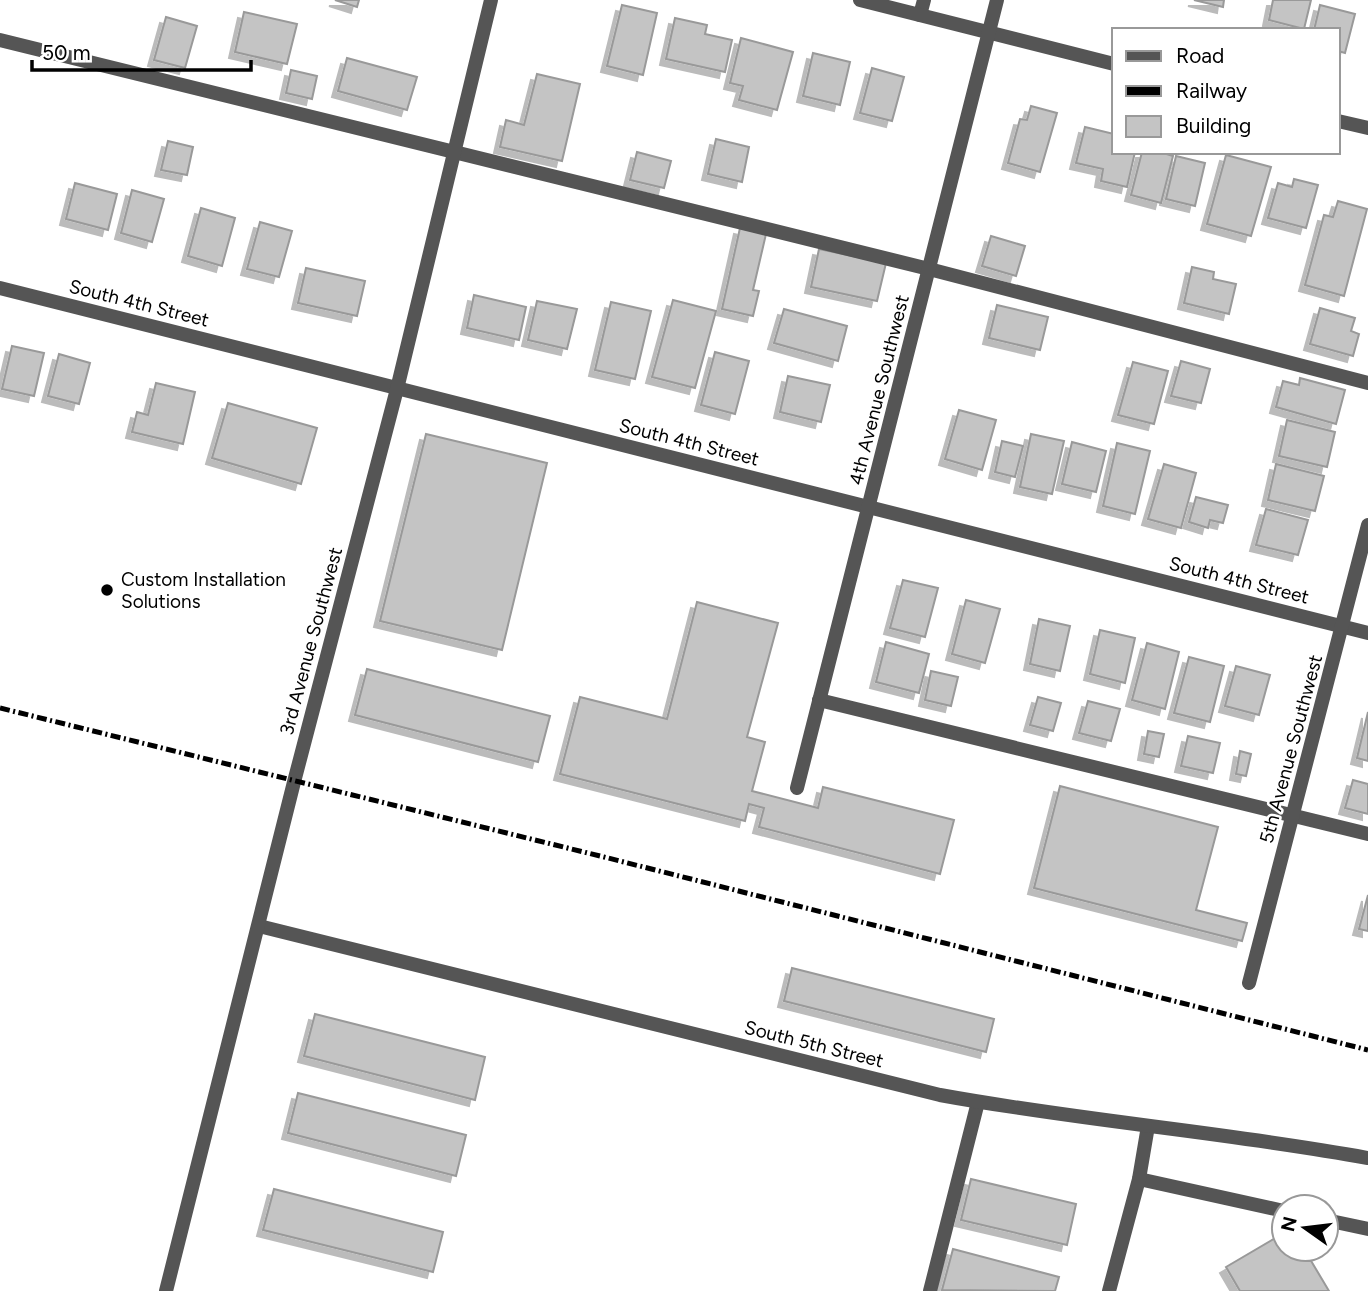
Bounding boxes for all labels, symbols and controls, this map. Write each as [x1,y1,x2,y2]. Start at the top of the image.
scale bar [32,28,250,72]
legend [1112,28,1340,154]
text: 50 m [42,40,91,65]
text: Road [1176,43,1224,68]
text: Railway [1176,78,1247,103]
text: Building [1176,113,1251,138]
street label: South 4th Street [67,275,211,331]
street label: 4th Avenue Southwest [844,292,914,488]
street label: South 4th Street [617,414,761,470]
street label: 3rd Avenue Southwest [275,545,347,737]
street label: South 4th Street [1167,552,1311,608]
place label: Custom Installation Solutions [121,568,286,613]
marker: Custom Installation Solutions [99,582,115,598]
street label: 5th Avenue Southwest [1255,652,1327,846]
street label: South 5th Street [742,1016,886,1072]
north arrow [1270,1193,1340,1263]
text: N [1276,1214,1302,1234]

